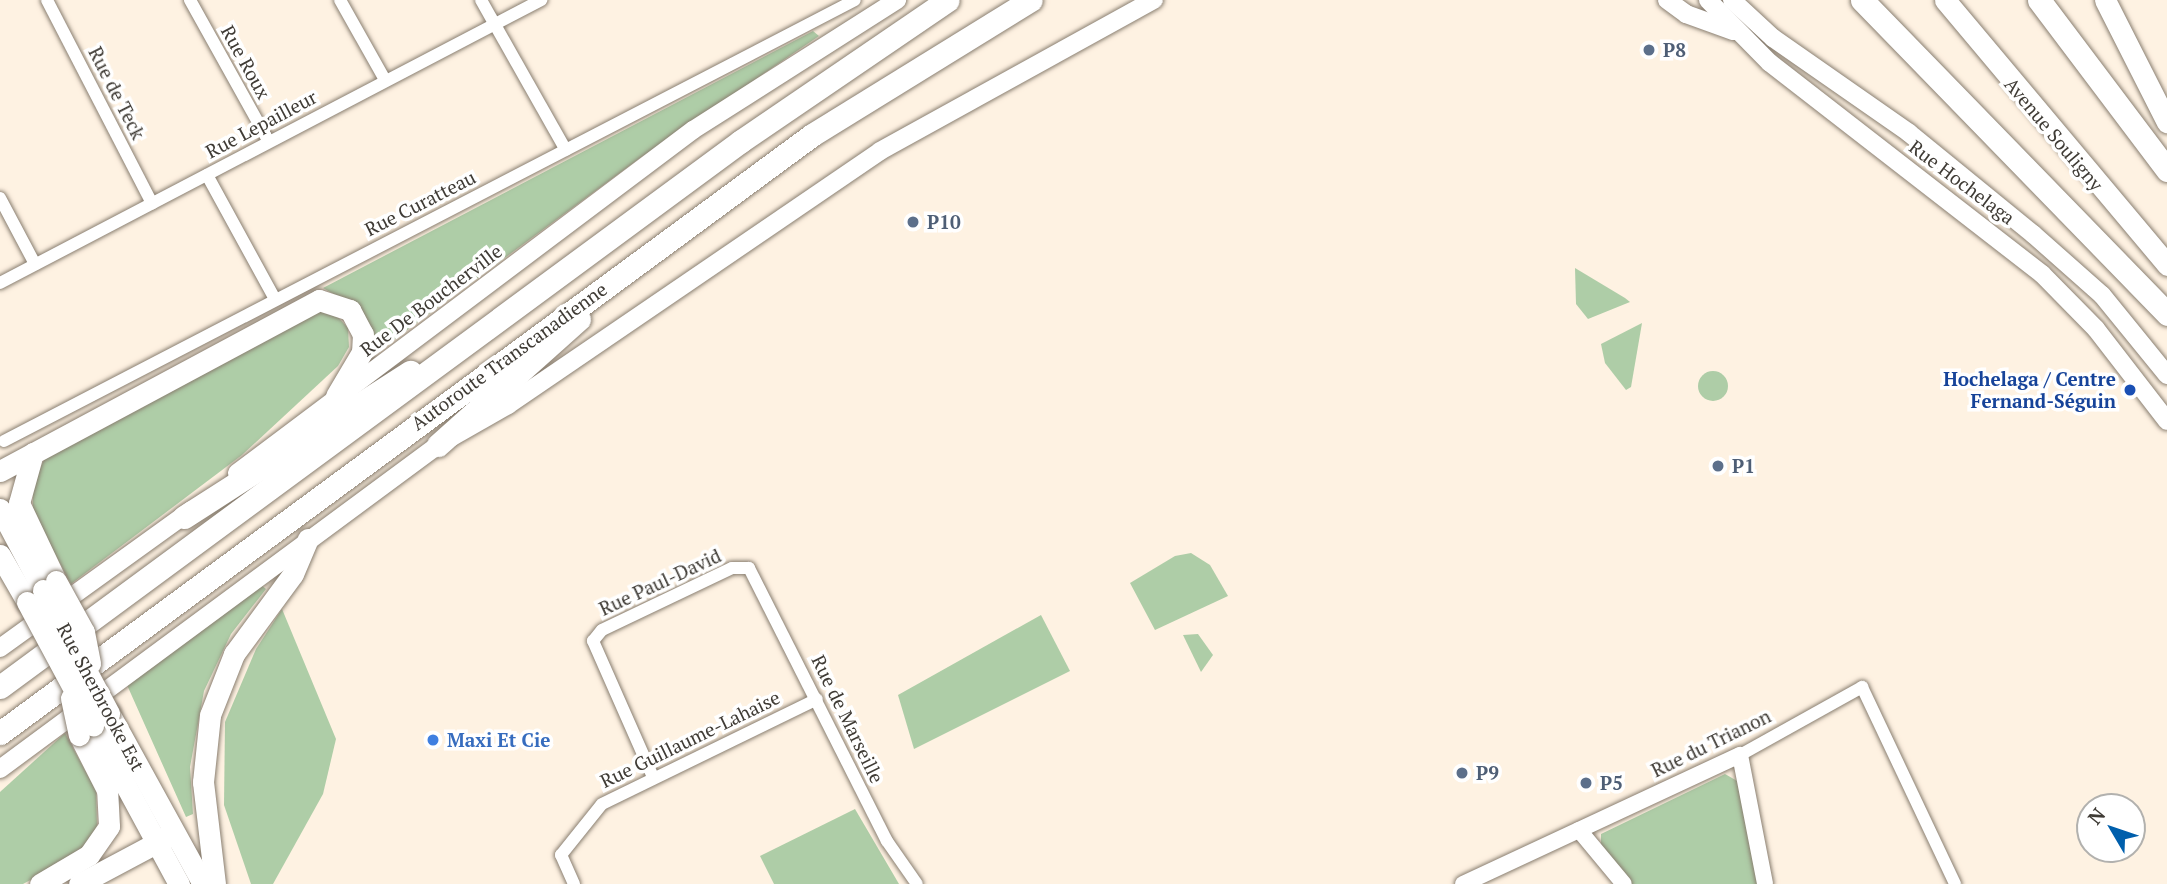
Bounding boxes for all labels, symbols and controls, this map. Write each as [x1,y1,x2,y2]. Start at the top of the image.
street label: Rue Roux [217,21,275,103]
place label: P8 [1663,39,1686,61]
marker: P8 [1641,42,1657,58]
street label: Rue de Teck [84,43,150,143]
street label: Avenue Souligny [2000,73,2108,195]
street label: Rue Lepailleur [202,85,320,163]
street label: Rue Hochelaga [1905,135,2019,229]
street label: Rue Curatteau [361,165,479,241]
place label: P10 [927,211,961,233]
marker: P10 [905,214,921,230]
street label: Rue De Boucherville [356,239,506,361]
street label: Autoroute Transcanadienne [407,277,611,435]
place label: Hochelaga / Centre Fernand-Séguin [1943,368,2116,412]
marker: Hochelaga / Centre Fernand-Séguin [2122,382,2138,398]
place label: P1 [1732,455,1755,477]
marker: P1 [1710,458,1726,474]
street label: Rue Paul-David [595,544,725,620]
street label: Rue Sherbrooke Est [52,619,150,775]
street label: Rue de Marseille [807,651,889,787]
street label: Rue Guillaume-Lahaise [596,686,784,792]
street label: Rue du Trianon [1648,704,1774,782]
place label: Maxi Et Cie [447,729,550,751]
marker: Maxi Et Cie [425,732,441,748]
place label: P9 [1476,762,1499,784]
marker: P9 [1454,765,1470,781]
place label: P5 [1600,772,1623,794]
marker: P5 [1578,775,1594,791]
north arrow [2076,793,2146,863]
text: N [2082,802,2110,829]

